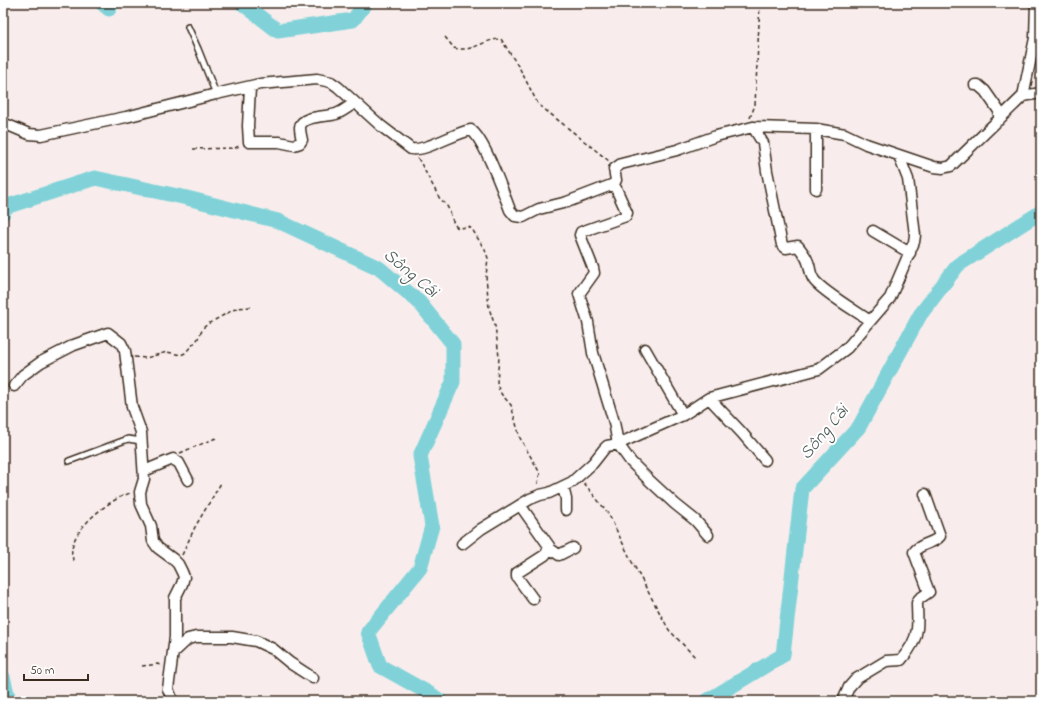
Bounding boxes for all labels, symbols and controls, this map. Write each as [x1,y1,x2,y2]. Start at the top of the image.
water label: Sông Cái [377,243,444,306]
water label: Sông Cái [794,399,857,466]
scale bar [24,656,88,682]
text: 50 m [30,662,54,680]

